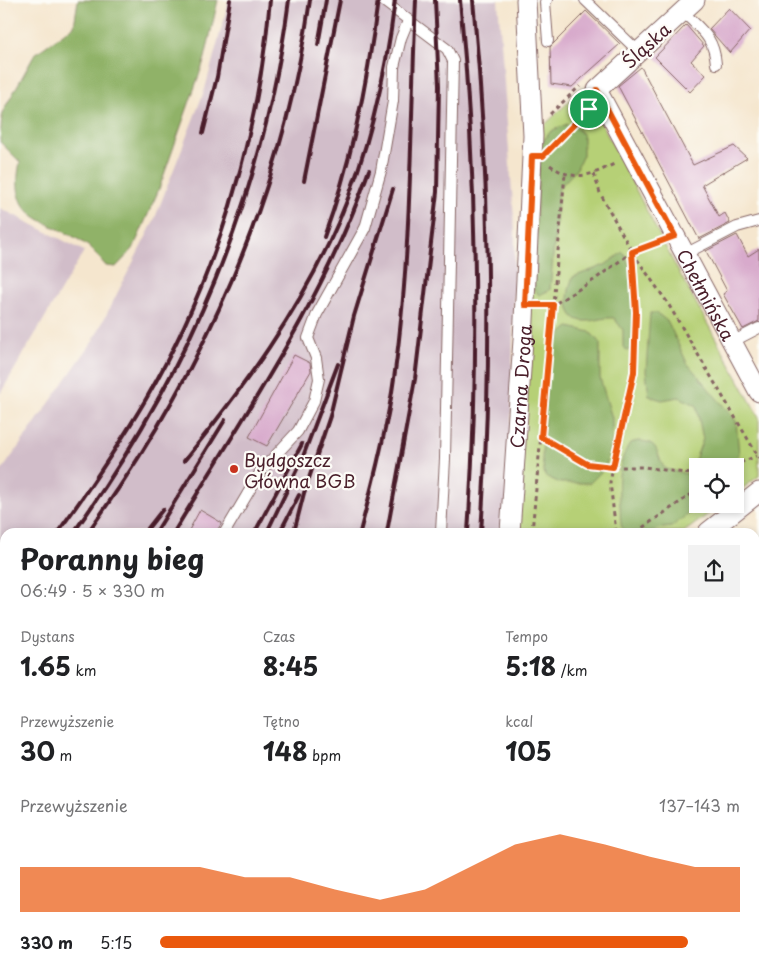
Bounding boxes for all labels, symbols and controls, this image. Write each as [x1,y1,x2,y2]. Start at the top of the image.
street label: Śląska [616,15,677,74]
pin [568,88,610,130]
icon: arrive [575,95,603,123]
street label: Chełmińska [671,244,743,346]
street label: Czarna Droga [502,323,537,449]
place label: Bydgoszcz Główna BGB [244,446,356,494]
map controls [689,458,744,513]
button: locate [689,458,744,513]
marker: Bydgoszcz Główna BGB [228,463,240,475]
text: Poranny bieg [20,537,204,580]
button: share [688,545,740,597]
text: 06:49 · 5 × 330 m [20,578,165,602]
text: Dystans [20,626,75,647]
text: Czas [263,626,295,647]
text: Tempo [505,626,548,647]
text: 1.65 [20,647,71,685]
text: 8:45 [263,647,319,685]
text: 5:18 [505,647,556,685]
text: km [71,660,97,681]
text: /km [556,660,588,681]
text: Przewyższenie [20,711,114,732]
text: Tętno [263,711,300,732]
text: kcal [505,711,533,732]
text: 30 [20,732,55,770]
text: 148 [263,732,308,770]
text: 105 [505,732,552,770]
text: m [55,745,72,766]
text: bpm [308,745,341,766]
text: Przewyższenie [20,793,128,817]
text: 137–143 m [659,793,740,817]
text: 330 m [20,930,73,954]
text: 5:15 [100,930,132,954]

